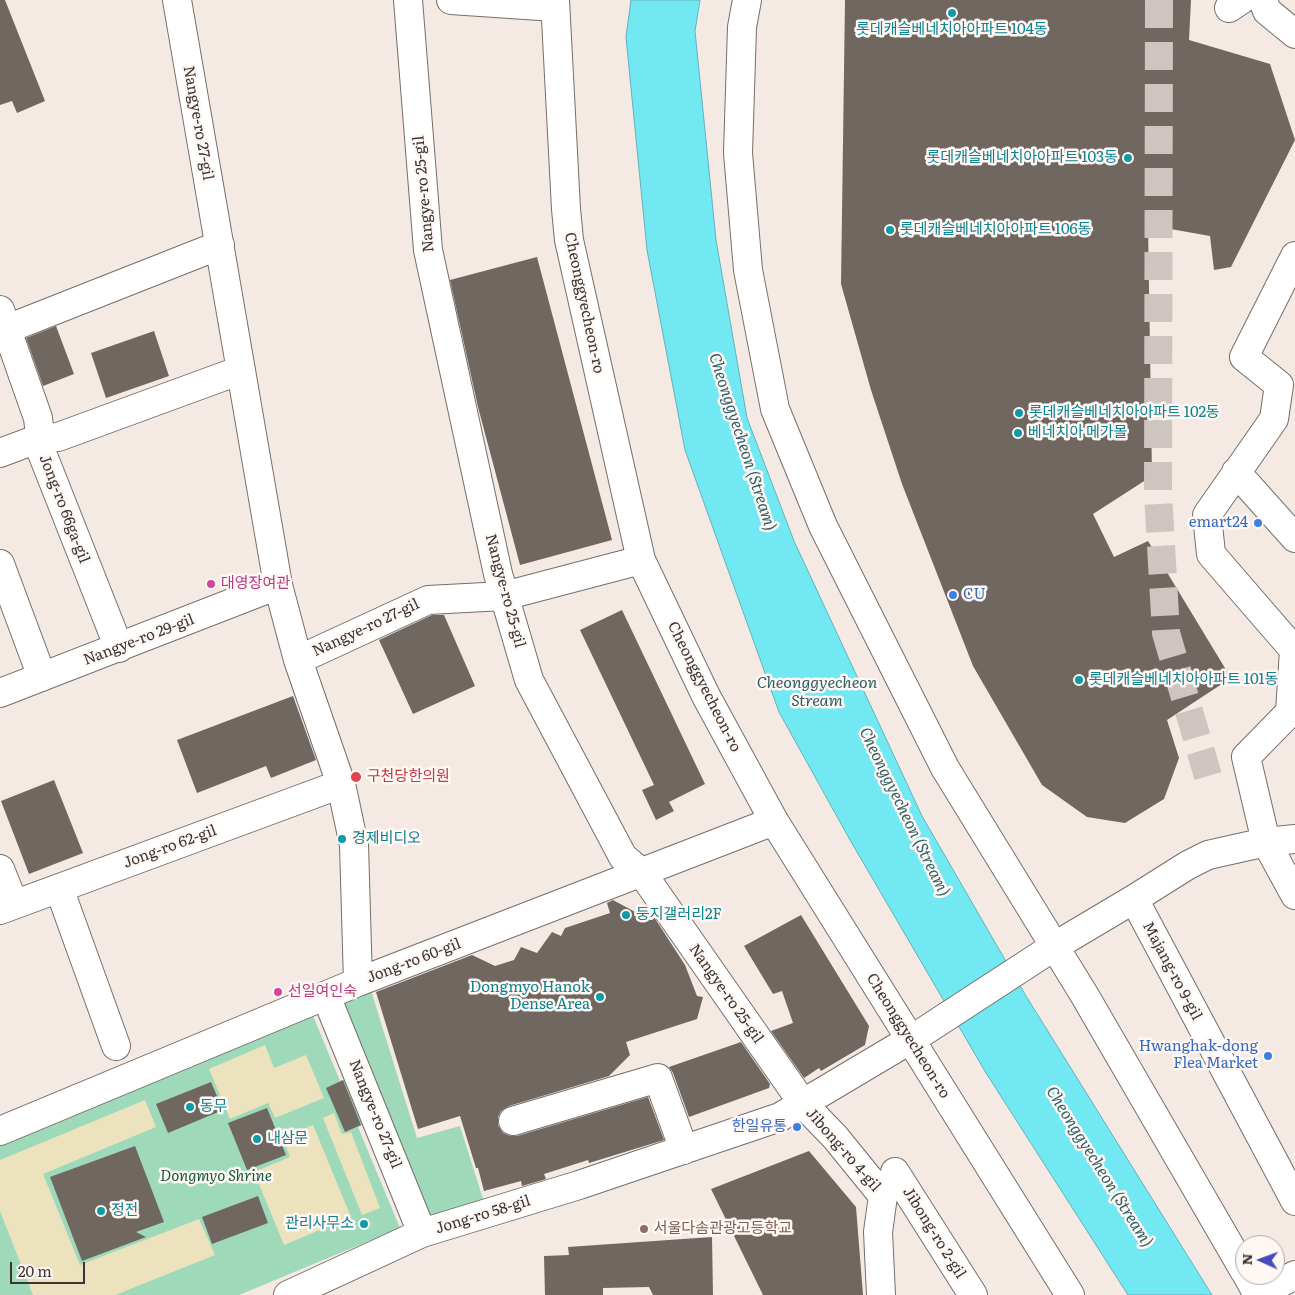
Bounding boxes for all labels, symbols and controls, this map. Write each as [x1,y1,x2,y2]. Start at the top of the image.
marker: 롯데캐슬베네치아아파트 104동 [946,7,958,19]
place label: 롯데캐슬베네치아아파트 104동 [856,21,1048,39]
street label: Nangye-ro 27-gil [179,64,217,182]
street label: Nangye-ro 25-gil [410,135,438,253]
place label: 롯데캐슬베네치아아파트 103동 [927,149,1118,167]
marker: 롯데캐슬베네치아아파트 103동 [1122,152,1134,164]
place label: 롯데캐슬베네치아아파트 106동 [900,221,1091,239]
marker: 롯데캐슬베네치아아파트 106동 [884,224,896,236]
street label: Cheonggyecheon-ro [560,231,608,375]
water label: Cheonggyecheon (Stream) [704,351,780,533]
place label: 롯데캐슬베네치아아파트 102동 [1029,404,1220,422]
marker: 롯데캐슬베네치아아파트 102동 [1013,407,1025,419]
place label: 베네치아 메가몰 [1028,424,1128,442]
marker: 베네치아 메가몰 [1012,427,1024,439]
street label: Jong-ro 66ga-gil [35,452,93,566]
place label: emart24 [1189,514,1248,532]
marker: emart24 [1252,517,1264,529]
street label: Nangye-ro 25-gil [481,532,529,650]
place label: 대영장여관 [221,575,290,593]
marker: 대영장여관 [205,578,217,590]
place label: CU [963,586,986,604]
marker: CU [947,589,959,601]
street label: Nangye-ro 27-gil [310,595,422,661]
street label: Nangye-ro 29-gil [81,611,197,669]
street label: Cheonggyecheon-ro [663,619,745,755]
place label: 롯데캐슬베네치아아파트 101동 [1089,671,1278,689]
water label: Cheonggyecheon Stream [757,673,877,711]
marker: 롯데캐슬베네치아아파트 101동 [1073,674,1085,686]
water label: Cheonggyecheon (Stream) [855,724,953,900]
place label: 구천당한의원 [367,768,450,786]
marker: 구천당한의원 [349,770,363,784]
street label: Jong-ro 62-gil [121,822,219,872]
place label: 경제비디오 [352,830,421,848]
marker: 경제비디오 [336,833,348,845]
place label: 둥지갤러리2F [636,906,722,924]
marker: 둥지갤러리2F [620,909,632,921]
street label: Majang-ro 9-gil [1139,919,1205,1023]
street label: Jong-ro 60-gil [364,935,464,987]
street label: Nangye-ro 25-gil [685,941,767,1047]
street label: Cheonggyecheon-ro [862,970,954,1102]
place label: Dongmyo Hanok Dense Area [470,979,590,1014]
place label: 선일여인숙 [288,983,357,1001]
marker: 선일여인숙 [272,986,284,998]
marker: Dongmyo Hanok Dense Area [594,991,606,1003]
place label: Hwanghak-dong Flea Market [1139,1038,1258,1073]
marker: Hwanghak-dong Flea Market [1262,1050,1274,1062]
street label: Nangye-ro 27-gil [345,1057,405,1171]
water label: Cheonggyecheon (Stream) [1042,1083,1156,1251]
place label: 동무 [200,1098,228,1116]
marker: 동무 [184,1101,196,1113]
street label: Jibong-ro 4-gil [802,1104,884,1196]
place label: 한일유통 [732,1118,787,1136]
marker: 한일유통 [791,1121,803,1133]
place label: 내삼문 [267,1130,308,1148]
marker: 내삼문 [251,1133,263,1145]
park label: Dongmyo Shrine [160,1168,272,1186]
street label: Jibong-ro 2-gil [899,1184,969,1282]
street label: Jong-ro 58-gil [433,1192,533,1238]
place label: 정전 [111,1202,139,1220]
marker: 정전 [95,1205,107,1217]
place label: 관리사무소 [285,1215,354,1233]
marker: 관리사무소 [358,1218,370,1230]
place label: 서울다솜관광고등학교 [654,1220,792,1238]
marker: 서울다솜관광고등학교 [638,1223,650,1235]
north arrow [1235,1235,1285,1285]
scale bar [12,1252,88,1284]
text: N [1236,1253,1256,1266]
text: 20 m [18,1259,52,1282]

